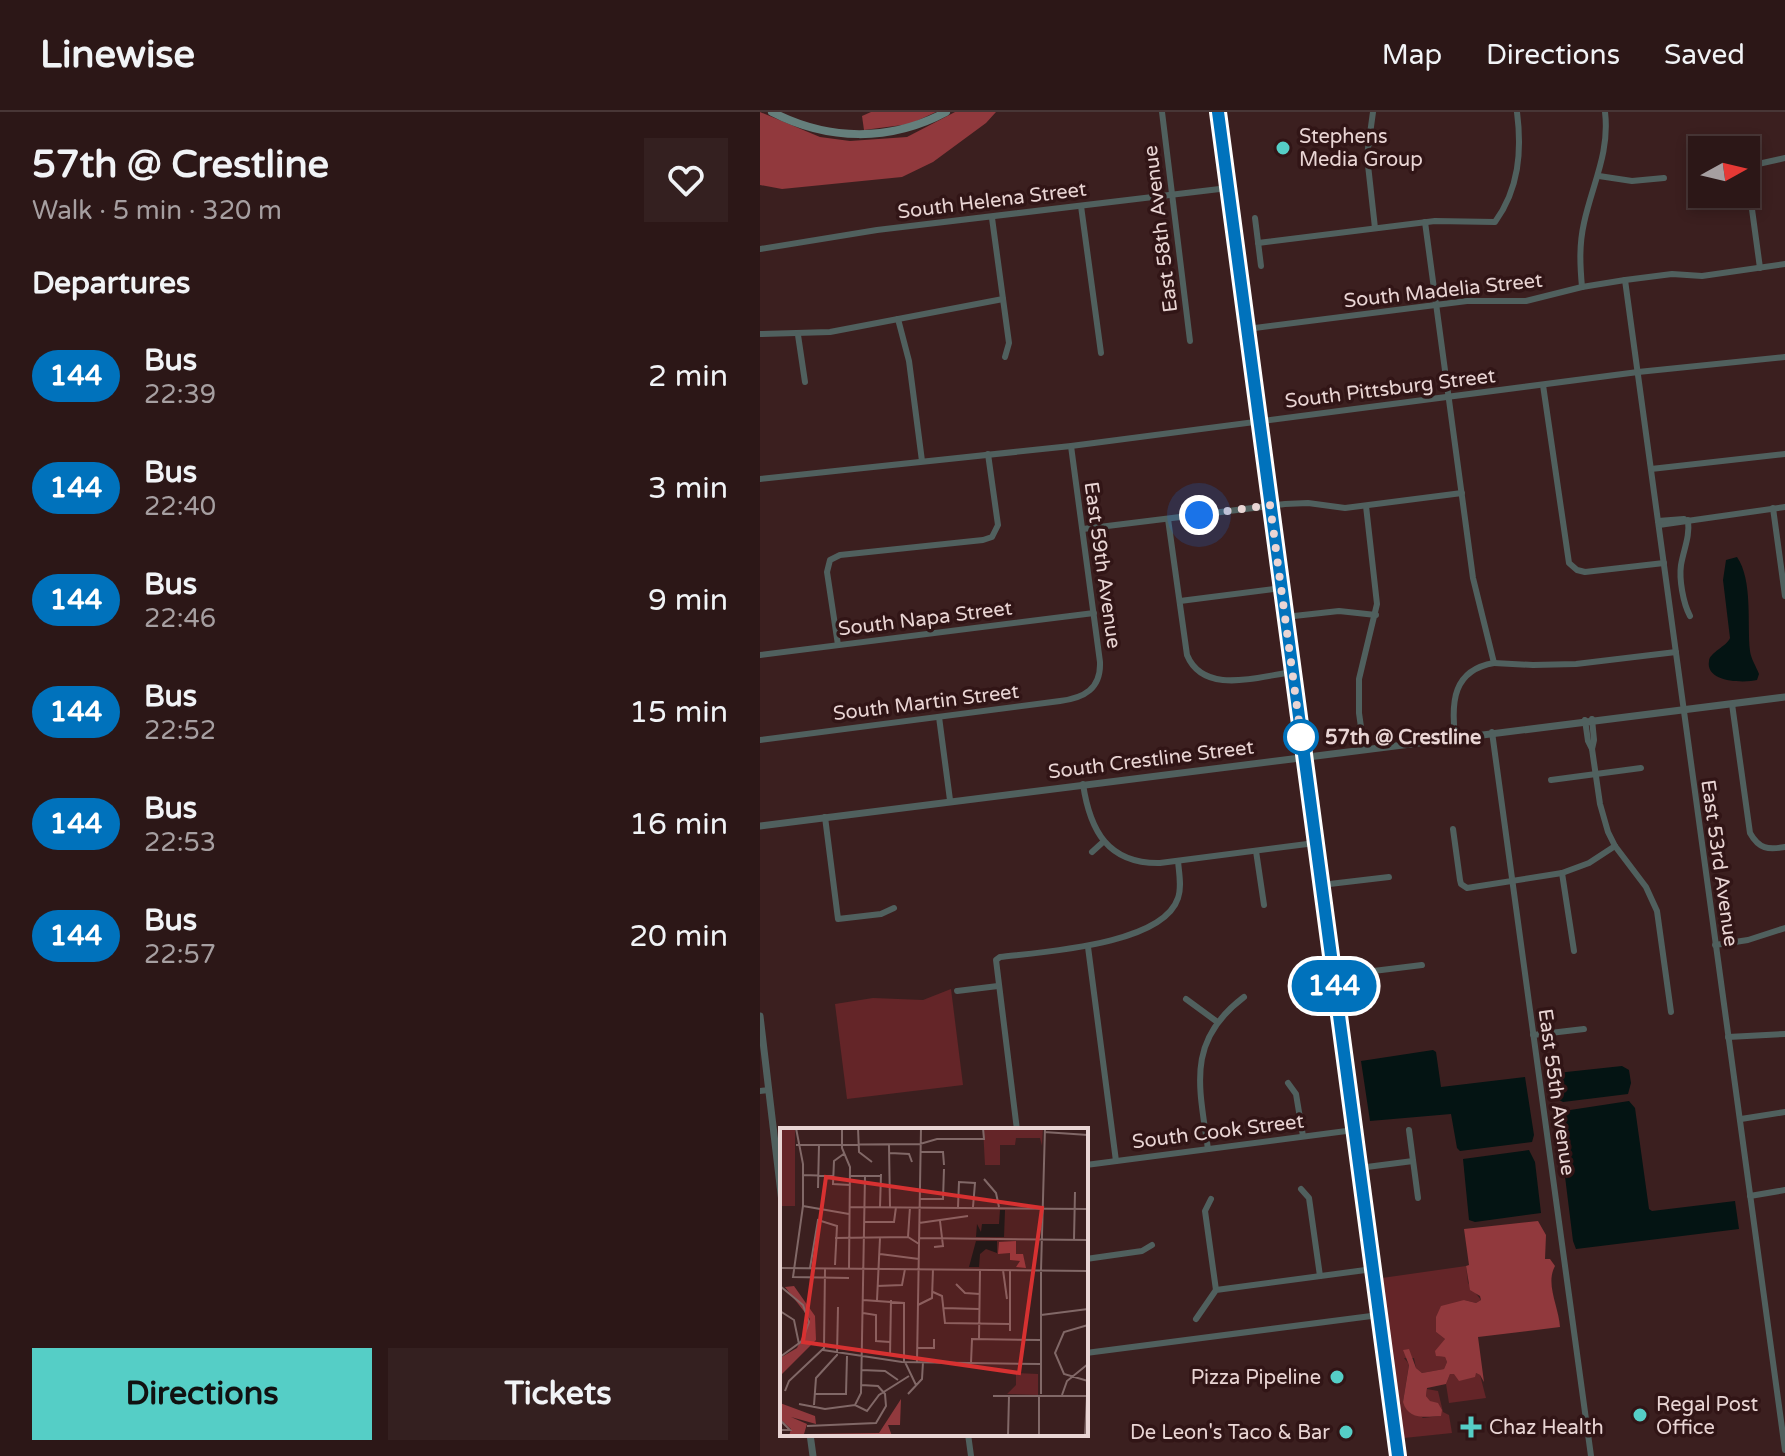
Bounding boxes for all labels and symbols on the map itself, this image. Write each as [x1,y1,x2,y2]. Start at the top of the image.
place label: Stephens Media Group [1299,125,1423,172]
north arrow [1688,136,1760,208]
marker: Stephens Media Group [1274,139,1292,157]
street label: East 58th Avenue [1139,144,1183,314]
street label: South Helena Street [896,177,1088,224]
street label: South Madelia Street [1343,269,1544,313]
street label: South Pittsburg Street [1283,364,1497,414]
street label: East 59th Avenue [1078,480,1126,650]
your location [1179,495,1219,535]
street label: South Napa Street [837,596,1014,642]
street label: South Martin Street [832,680,1021,726]
marker: 57th @ Crestline [1284,720,1318,754]
place label: 57th @ Crestline [1325,726,1481,750]
street label: South Crestline Street [1047,735,1256,785]
street label: East 53rd Avenue [1695,778,1743,948]
line badge: 144 [1288,960,1380,1012]
street label: East 55th Avenue [1532,1007,1580,1177]
street label: South Cook Street [1131,1110,1306,1154]
inset map [780,1128,1088,1436]
place label: Pizza Pipeline [1191,1366,1321,1390]
marker: Pizza Pipeline [1328,1368,1346,1386]
place label: Regal Post Office [1656,1393,1758,1440]
marker: Regal Post Office [1631,1406,1649,1424]
marker: Chaz Health [1460,1416,1482,1438]
place label: Chaz Health [1489,1416,1604,1440]
place label: De Leon's Taco & Bar [1130,1421,1330,1445]
marker: De Leon's Taco & Bar [1337,1423,1355,1441]

